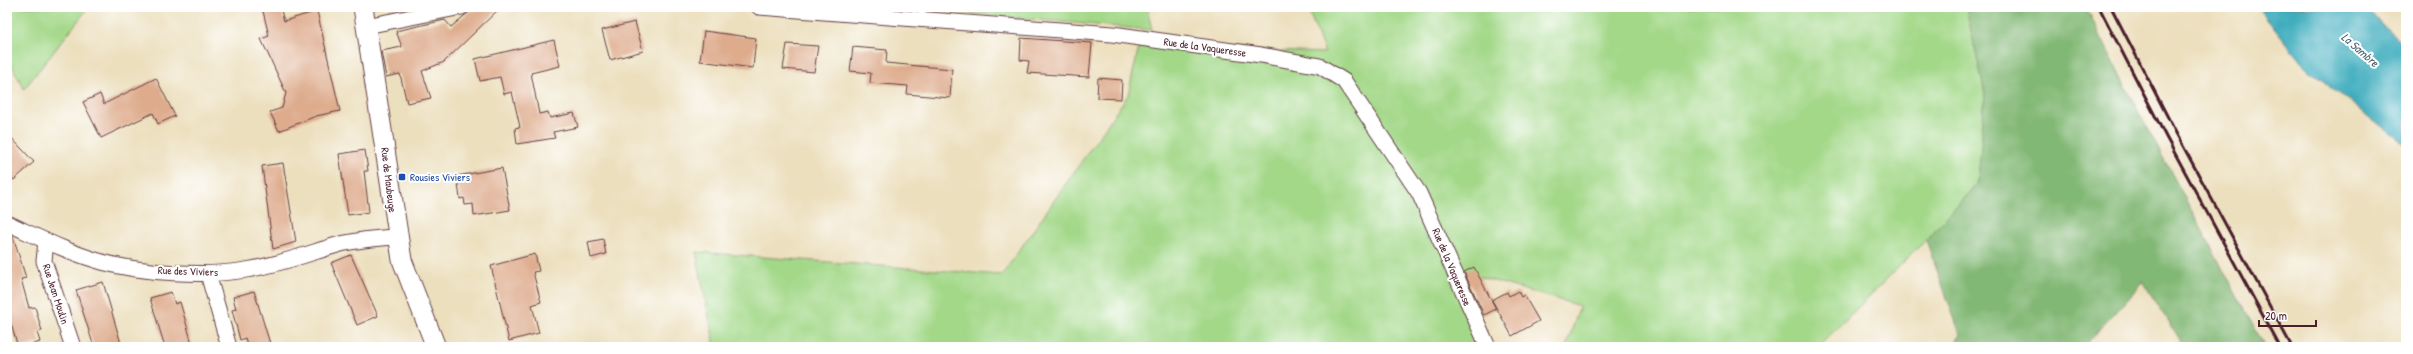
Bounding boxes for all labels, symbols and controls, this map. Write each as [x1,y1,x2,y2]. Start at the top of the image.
water label: La Sambre [2338,29,2384,71]
street label: Rue de la Vaqueresse [1163,34,1248,60]
street label: Rue de Maubeuge [378,147,400,214]
place label: Rousies Viviers [410,170,470,184]
marker: Rousies Viviers [397,172,407,182]
street label: Rue de la Vaqueresse [1429,226,1475,309]
street label: Rue Jean Moulin [40,262,72,326]
street label: Rue des Viviers [158,263,218,279]
scale bar [2259,302,2316,328]
text: 20 m [2265,307,2287,324]

